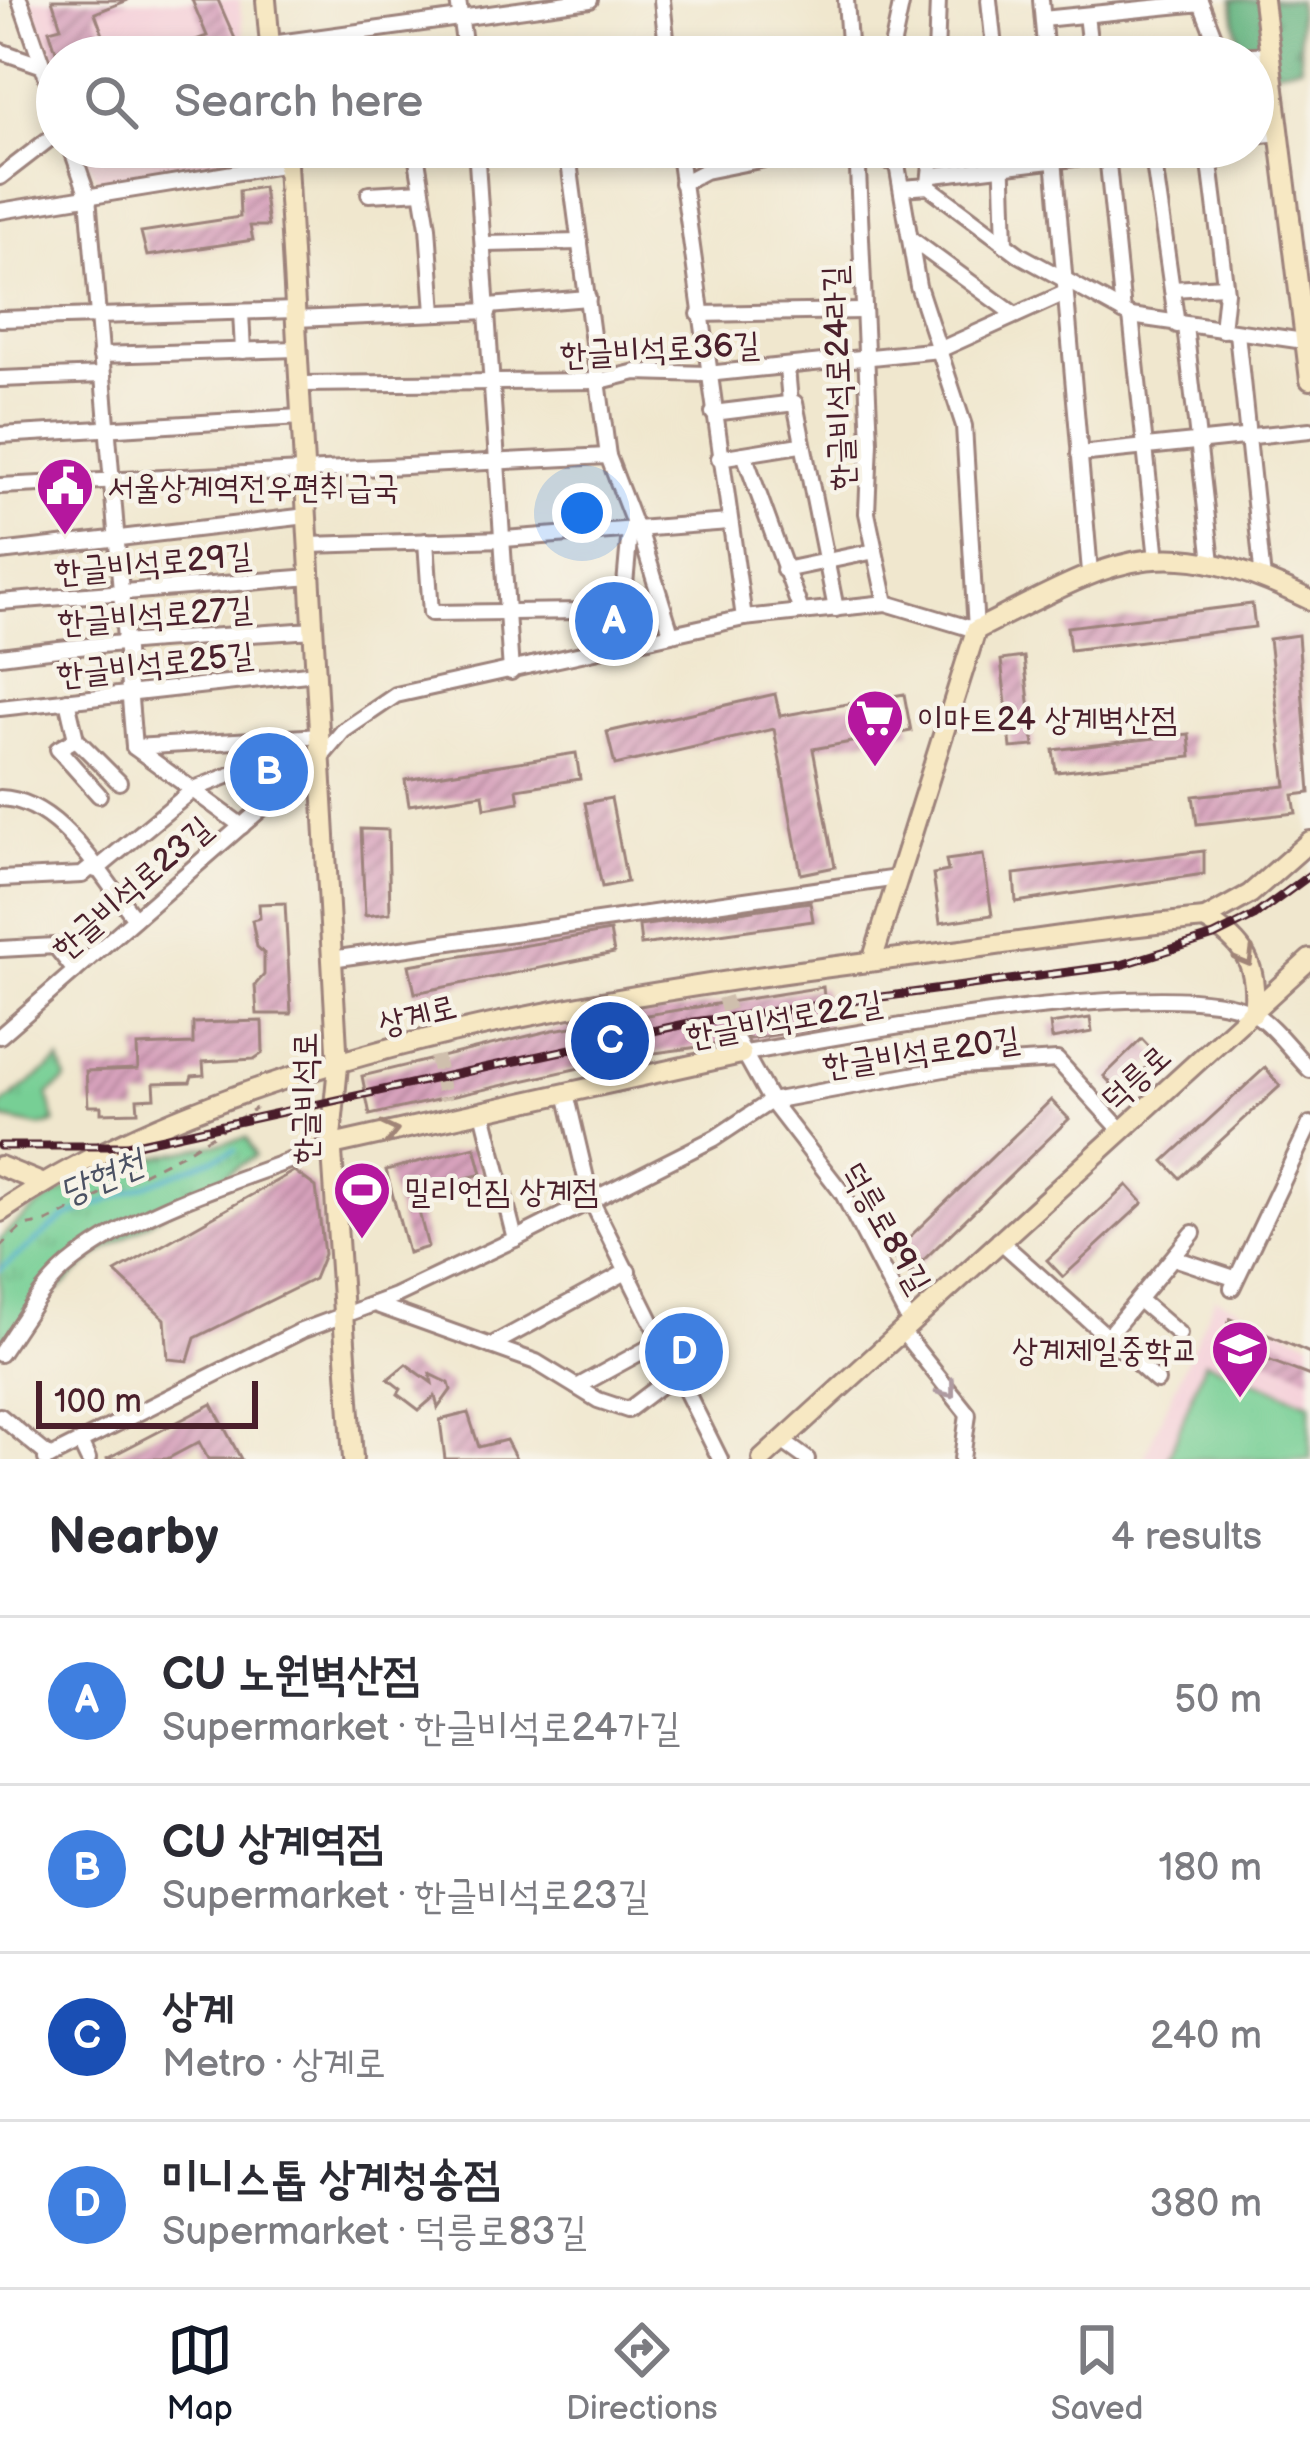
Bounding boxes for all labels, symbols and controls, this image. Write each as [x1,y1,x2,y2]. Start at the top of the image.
search box [36,36,1274,168]
icon: search [78,69,144,135]
text: Search here [174,75,423,130]
street label: 한글비석로24라길 [815,265,863,491]
street label: 한글비석로36길 [559,325,761,375]
public building icon: 서울상계역전우편취급국 [34,455,96,537]
place label: 서울상계역전우편취급국 [107,468,399,508]
your location [552,483,612,543]
street label: 한글비석로29길 [53,535,253,593]
pin: A [575,576,653,666]
street label: 한글비석로27길 [56,589,254,643]
street label: 한글비석로25길 [55,635,256,695]
supermarket icon: 이마트24 상계벽산점 [844,687,906,769]
place label: 이마트24 상계벽산점 [917,700,1177,740]
pin: B [230,727,308,817]
street label: 한글비석로23길 [44,808,220,969]
one-way arrow [1232,945,1255,967]
street label: 한글비석로22길 [683,983,885,1057]
street label: 상계로 [374,987,461,1045]
pin: C [571,996,649,1086]
street label: 한글비석로20길 [820,1019,1022,1087]
street label: 한글비석로 [286,1032,326,1164]
street label: 덕릉로 [1093,1037,1179,1120]
one-way arrow [380,1121,400,1146]
water label: 당현천 [54,1140,153,1215]
street label: 덕릉로89길 [832,1155,939,1301]
sports icon: 밀리언짐 상계점 [331,1159,393,1241]
place label: 밀리언짐 상계점 [404,1172,599,1212]
pin: D [645,1307,723,1397]
school or university icon: 상계제일중학교 [1209,1318,1271,1400]
place label: 상계제일중학교 [1012,1331,1198,1371]
scale bar [36,1375,258,1428]
one-way arrow [934,1376,956,1398]
text: 100 m [54,1382,142,1422]
text: Nearby [48,1507,219,1568]
text: 4 results [1111,1514,1262,1561]
text: CU 노원벽산점 [162,1648,419,1703]
text: A [75,1677,99,1724]
text: 50 m [1174,1677,1262,1724]
text: Supermarket · 한글비석로24가길 [162,1705,680,1752]
text: CU 상계역점 [162,1816,383,1871]
text: B [73,1845,101,1892]
text: 180 m [1158,1845,1262,1892]
text: Supermarket · 한글비석로23길 [162,1873,649,1920]
text: 상계 [162,1984,234,2039]
text: C [73,2013,101,2060]
text: 240 m [1150,2013,1262,2060]
text: Metro · 상계로 [162,2041,386,2088]
text: 미니스톱 상계청송점 [162,2152,500,2207]
text: D [73,2181,101,2228]
text: 380 m [1150,2181,1262,2228]
text: Supermarket · 덕릉로83길 [162,2209,587,2256]
tab: Map [167,2317,233,2429]
tab: Directions [566,2317,718,2429]
tab: Saved [1051,2317,1143,2429]

